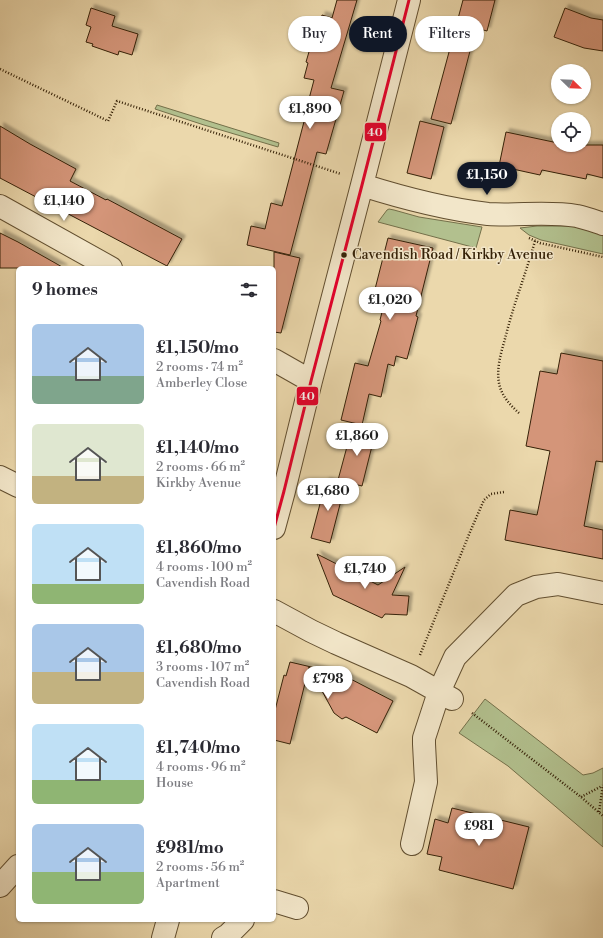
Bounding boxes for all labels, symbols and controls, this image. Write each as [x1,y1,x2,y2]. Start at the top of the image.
chip: Buy [288,16,341,52]
chip: Rent [349,16,407,52]
chip: Filters [415,16,484,52]
north arrow [551,64,591,104]
map controls [551,64,591,152]
pin: £1,890 [277,96,343,130]
text: £1,890 [288,101,332,117]
button: locate [551,112,591,152]
line badge: 40 [364,122,387,142]
text: 40 [367,126,383,140]
pin: £1,150 [454,162,520,196]
text: £1,150 [466,167,508,183]
pin: £1,140 [31,188,97,222]
text: £1,140 [43,193,85,209]
place label: Cavendish Road / Kirkby Avenue [352,246,553,264]
marker: Cavendish Road / Kirkby Avenue [339,250,349,260]
text: 9 homes [32,279,98,301]
icon: filters [238,279,260,301]
pin: £1,020 [357,287,423,321]
text: £1,020 [368,292,412,308]
text: £1,150/mo [156,337,239,359]
icon: home [64,340,112,388]
text: 2 rooms · 74 m² [156,359,243,375]
text: Amberley Close [156,375,247,391]
line badge: 40 [296,386,319,406]
text: 40 [299,390,315,404]
pin: £1,860 [324,423,390,457]
text: £1,860 [335,428,379,444]
text: £1,140/mo [156,437,239,459]
icon: home [64,440,112,488]
text: 2 rooms · 66 m² [156,459,245,475]
text: Kirkby Avenue [156,475,241,491]
pin: £1,680 [295,478,361,512]
text: £1,680 [306,483,350,499]
text: £1,860/mo [156,537,242,559]
icon: home [64,540,112,588]
pin: £1,740 [332,556,398,590]
text: 4 rooms · 100 m² [156,559,252,575]
text: £1,740 [344,561,386,577]
text: Cavendish Road [156,575,250,591]
text: £1,680/mo [156,637,242,659]
icon: home [64,640,112,688]
text: 3 rooms · 107 m² [156,659,249,675]
pin: £798 [304,666,352,700]
text: £798 [312,671,344,687]
text: Cavendish Road [156,675,250,691]
text: £1,740/mo [156,737,241,759]
icon: home [64,740,112,788]
text: 4 rooms · 96 m² [156,759,245,775]
text: House [156,775,193,791]
pin: £981 [455,813,503,847]
text: £981 [464,818,494,834]
text: £981/mo [156,837,224,859]
icon: home [64,840,112,888]
text: 2 rooms · 56 m² [156,859,244,875]
text: Apartment [156,875,220,891]

